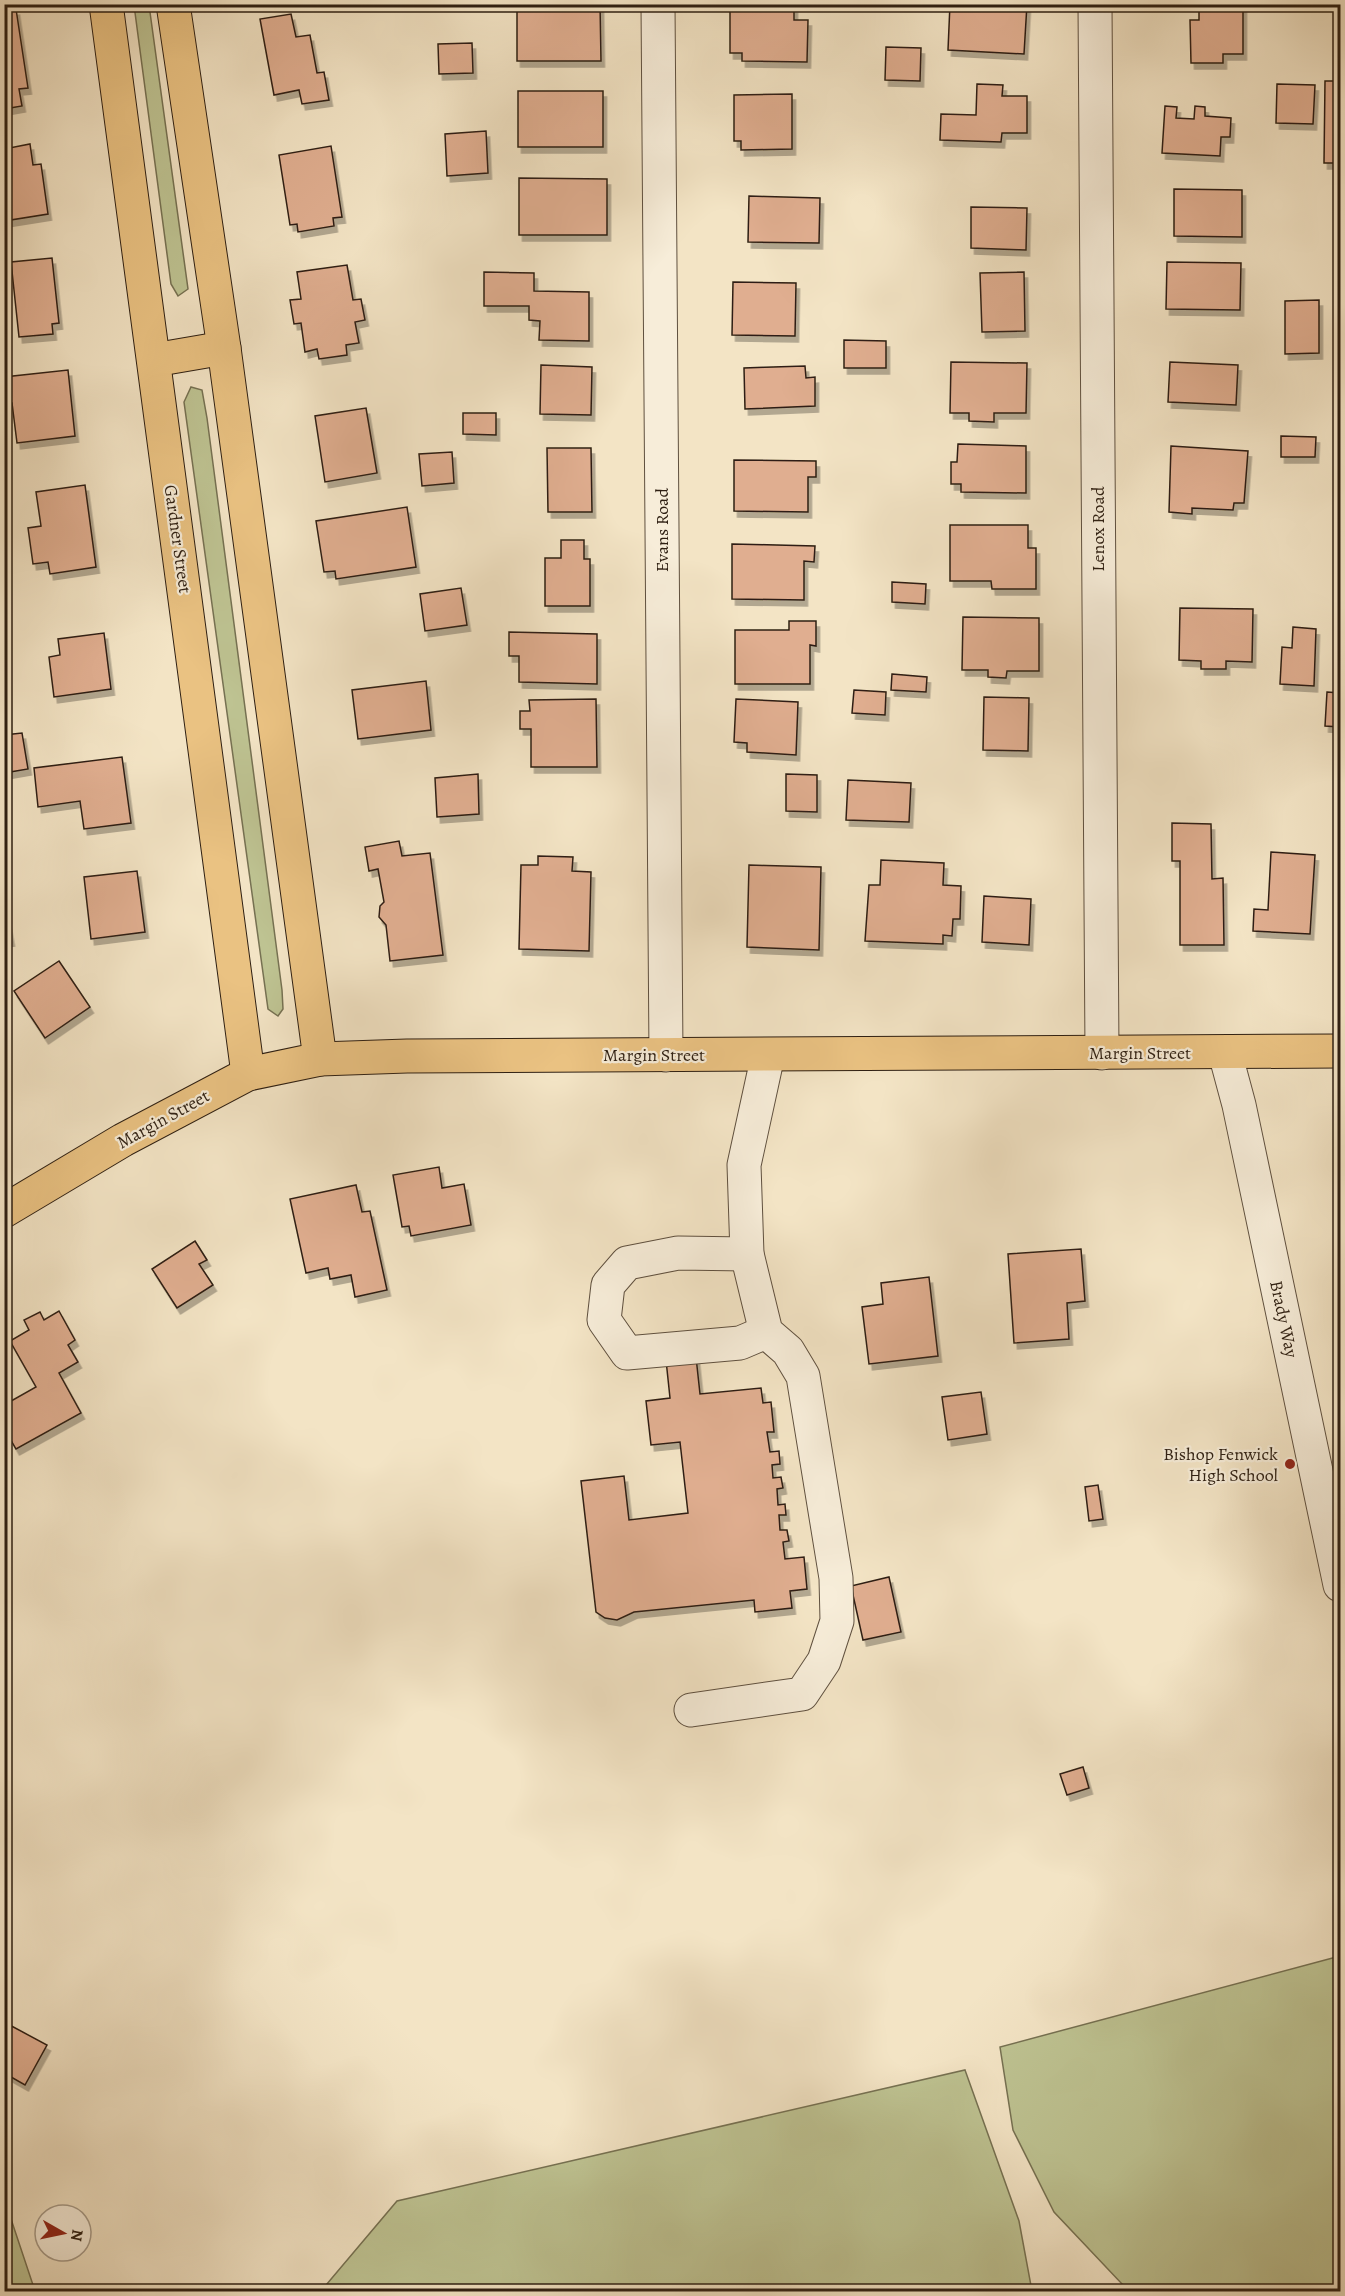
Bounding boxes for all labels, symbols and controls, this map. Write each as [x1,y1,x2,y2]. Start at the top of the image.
street label: Gardner Street [159,483,197,595]
street label: Lenox Road [1086,486,1110,572]
street label: Evans Road [650,487,674,572]
street label: Margin Street [1089,1041,1191,1065]
street label: Margin Street [603,1043,705,1067]
street label: Margin Street [113,1084,214,1154]
street label: Brady Way [1264,1278,1304,1361]
place label: Bishop Fenwick High School [1163,1442,1279,1487]
marker: Bishop Fenwick High School [1283,1457,1297,1471]
north arrow [33,2203,93,2263]
text: N [65,2228,89,2243]

